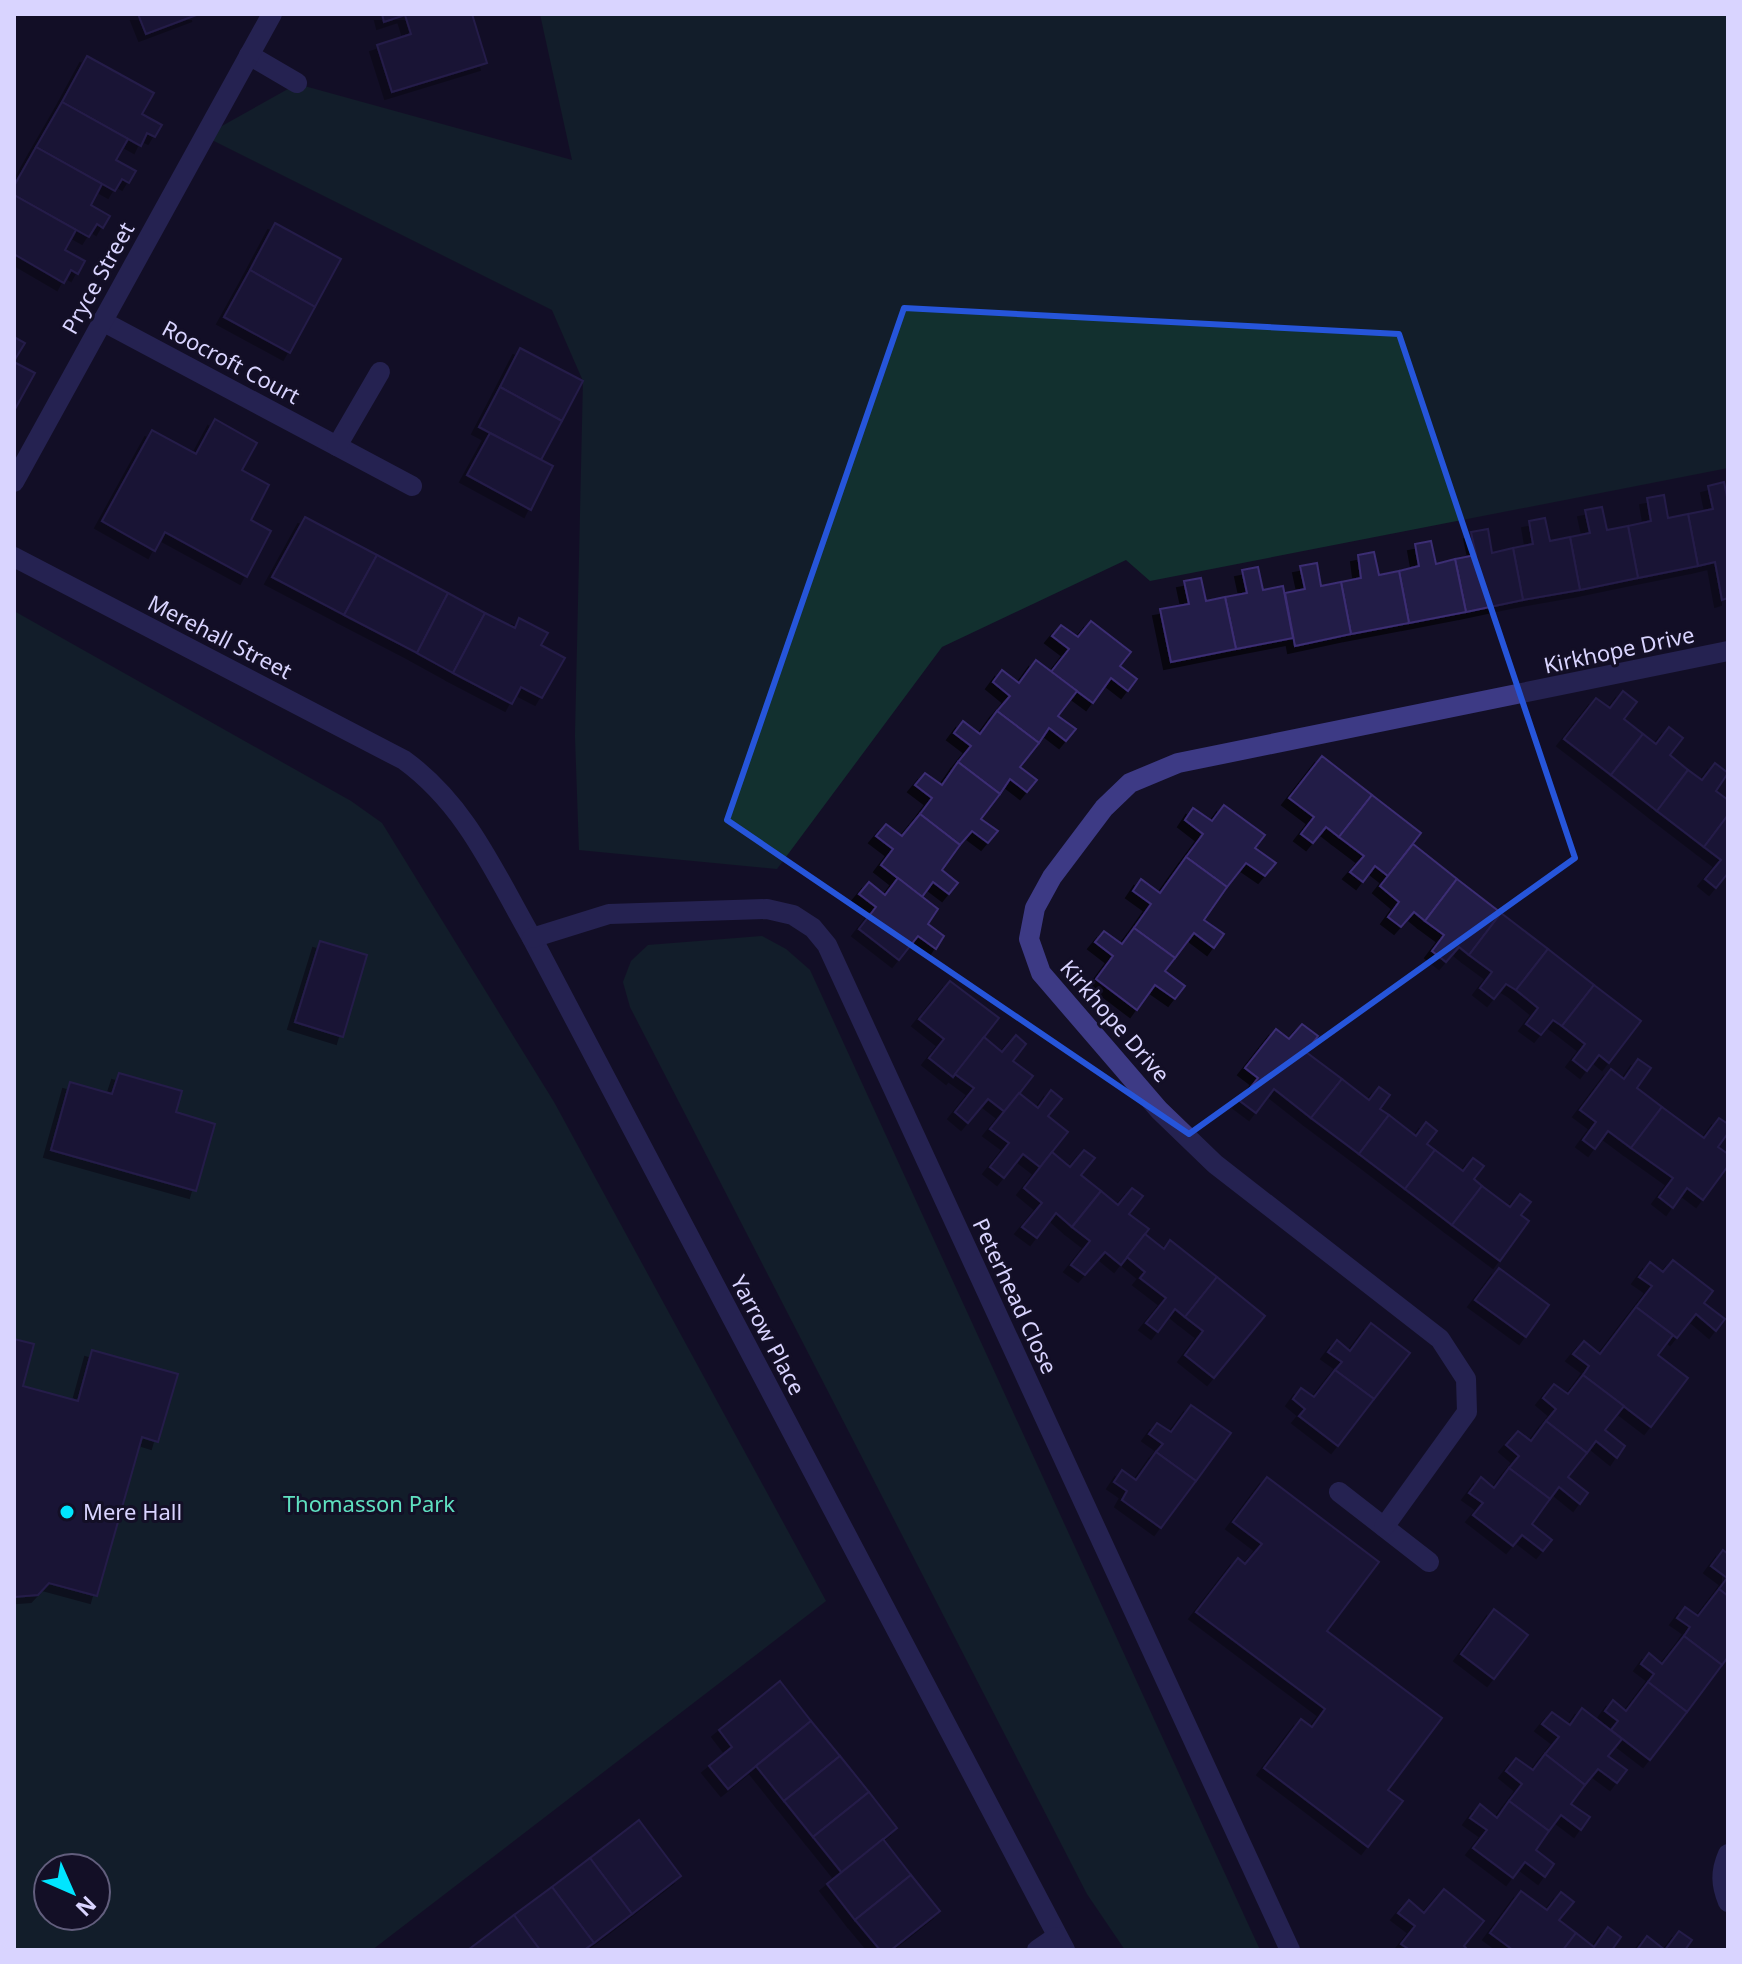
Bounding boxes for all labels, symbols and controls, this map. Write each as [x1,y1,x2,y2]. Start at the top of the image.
street label: Pryce Street [54,216,140,339]
street label: Roocroft Court [157,312,306,410]
street label: Merehall Street [143,587,298,685]
street label: Kirkhope Drive [1541,618,1697,680]
street label: Kirkhope Drive [1054,953,1177,1088]
street label: Peterhead Close [967,1213,1065,1378]
street label: Yarrow Place [725,1269,813,1400]
park label: Thomasson Park [283,1488,455,1518]
place label: Mere Hall [83,1496,182,1526]
marker: Mere Hall [58,1503,76,1521]
north arrow [32,1852,112,1932]
text: N [70,1890,104,1924]

